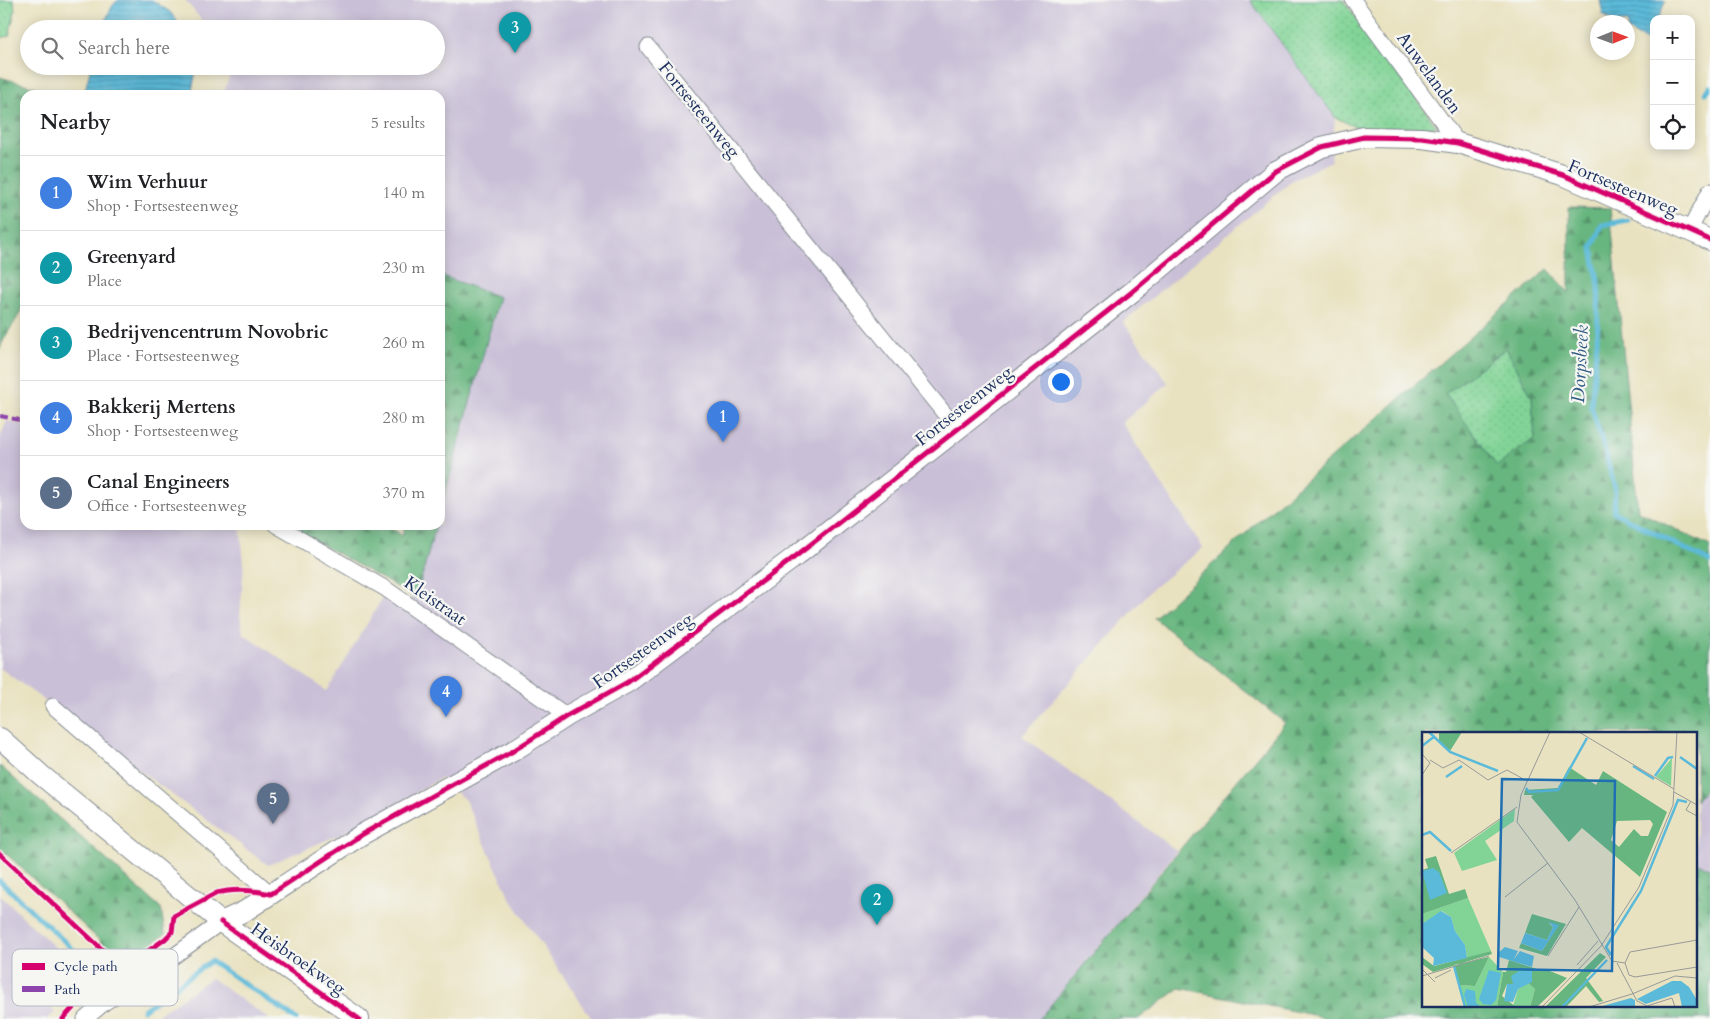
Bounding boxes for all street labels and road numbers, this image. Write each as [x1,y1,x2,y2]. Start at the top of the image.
street label: Auwelanden [1391,27,1468,120]
street label: Fortsesteenweg [652,57,746,164]
street label: Fortsesteenweg [1564,154,1683,223]
street label: Fortsesteenweg [910,359,1019,452]
street label: Kleistraat [399,570,471,632]
street label: Fortsesteenweg [588,607,699,695]
street label: Heisbroekweg [245,917,351,1002]

